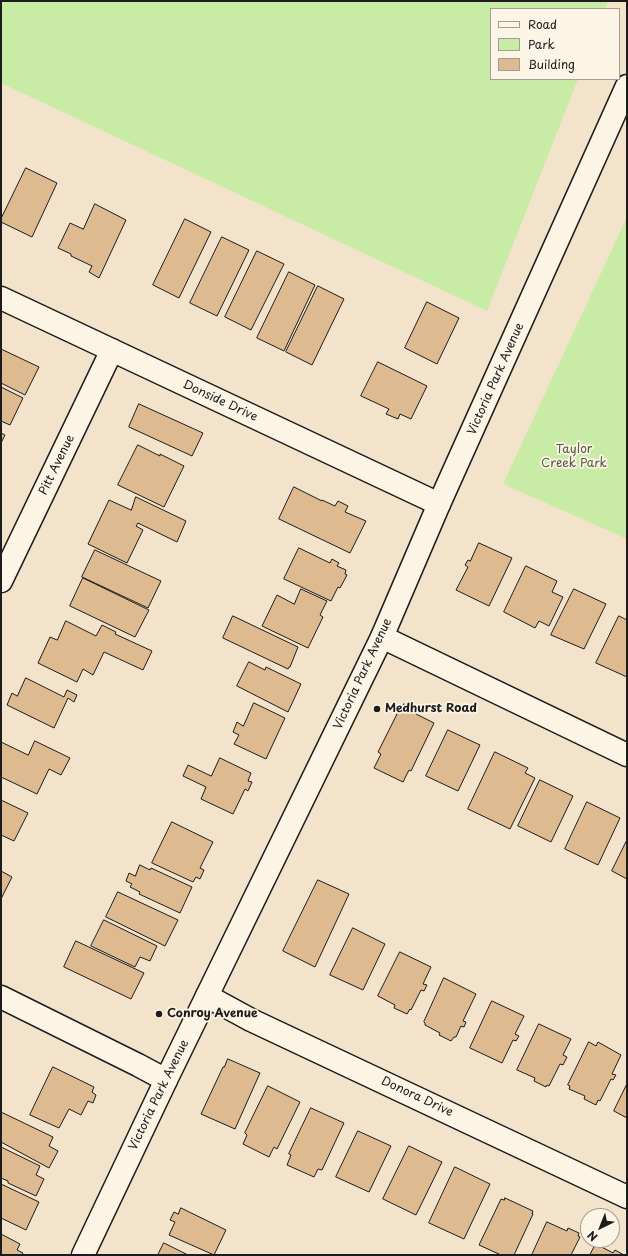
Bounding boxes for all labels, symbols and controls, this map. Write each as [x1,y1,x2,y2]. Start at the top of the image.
legend [490,8,620,80]
text: Road [528,15,557,33]
text: Park [528,35,555,53]
text: Building [528,55,575,73]
street label: Victoria Park Avenue [465,321,527,437]
street label: Donside Drive [180,377,260,425]
street label: Pitt Avenue [36,433,78,497]
park label: Taylor Creek Park [541,443,607,471]
street label: Victoria Park Avenue [331,616,395,732]
place label: Medhurst Road [385,702,477,716]
marker: Medhurst Road [372,704,382,714]
place label: Conroy Avenue [167,1007,258,1021]
marker: Conroy Avenue [154,1009,164,1019]
street label: Victoria Park Avenue [126,1037,192,1153]
street label: Donora Drive [379,1074,455,1120]
north arrow [580,1208,620,1248]
text: N [583,1227,601,1246]

